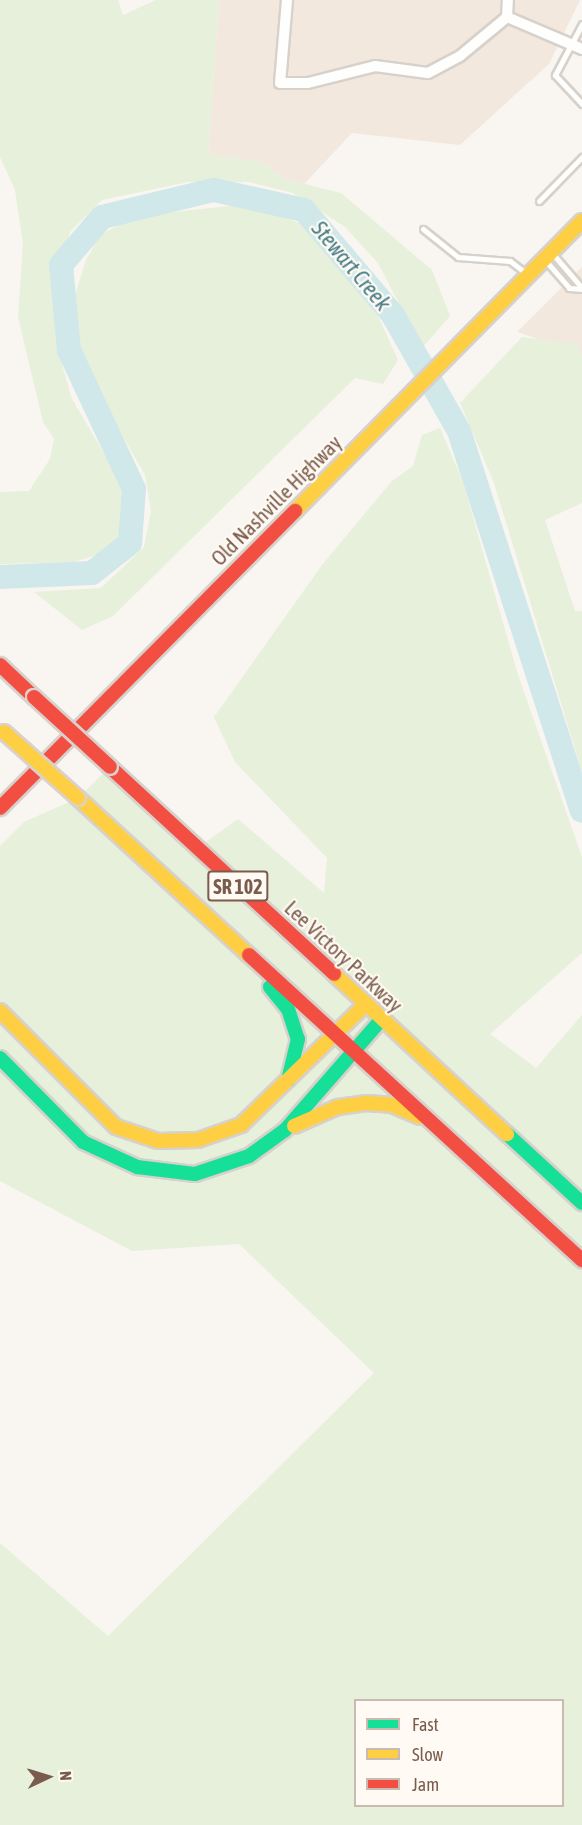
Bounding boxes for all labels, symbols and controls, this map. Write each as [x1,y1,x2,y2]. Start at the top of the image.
water label: Stewart Creek [306,216,396,316]
street label: Old Nashville Highway [206,430,346,570]
road number: SR 102 [206,869,270,903]
street label: Lee Victory Parkway [280,895,408,1017]
legend [354,1699,564,1807]
text: Fast [412,1714,439,1735]
text: Slow [412,1744,443,1765]
north arrow [18,1747,78,1807]
text: N [57,1770,75,1781]
text: Jam [412,1774,439,1795]

